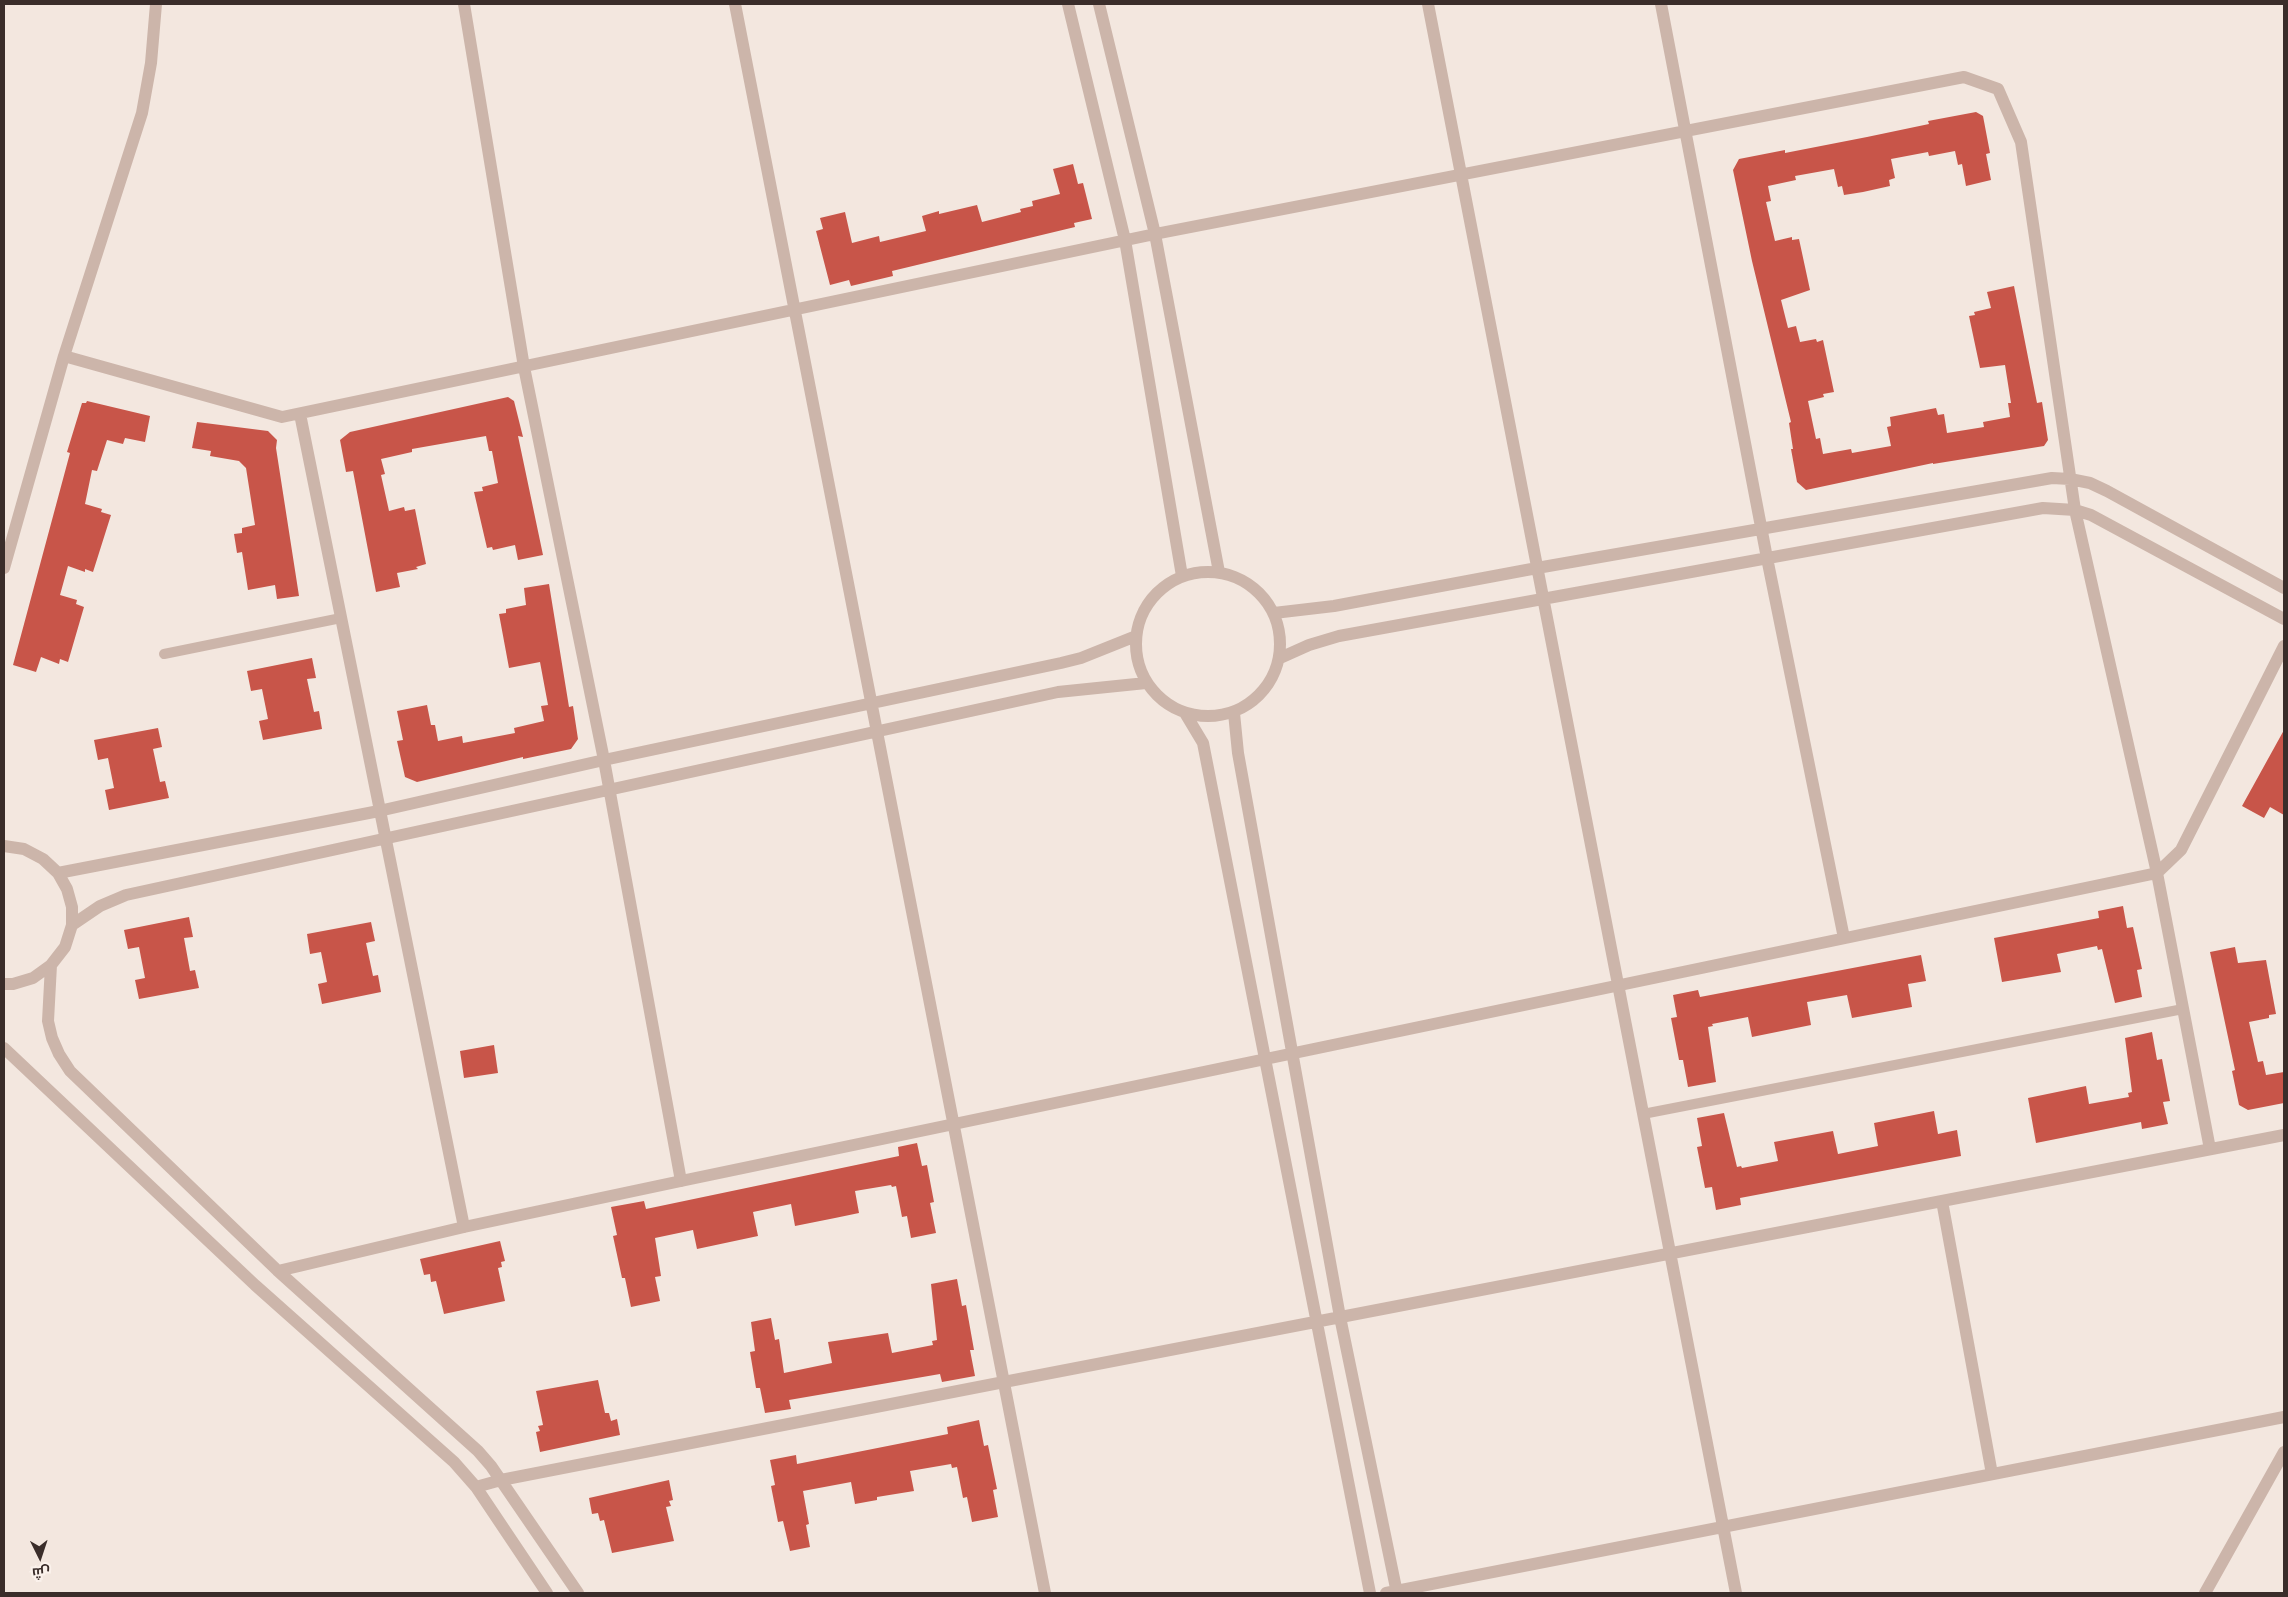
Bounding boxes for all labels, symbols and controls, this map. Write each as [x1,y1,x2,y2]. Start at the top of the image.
north arrow [15,1532,65,1582]
text: ش [32,1564,50,1580]

